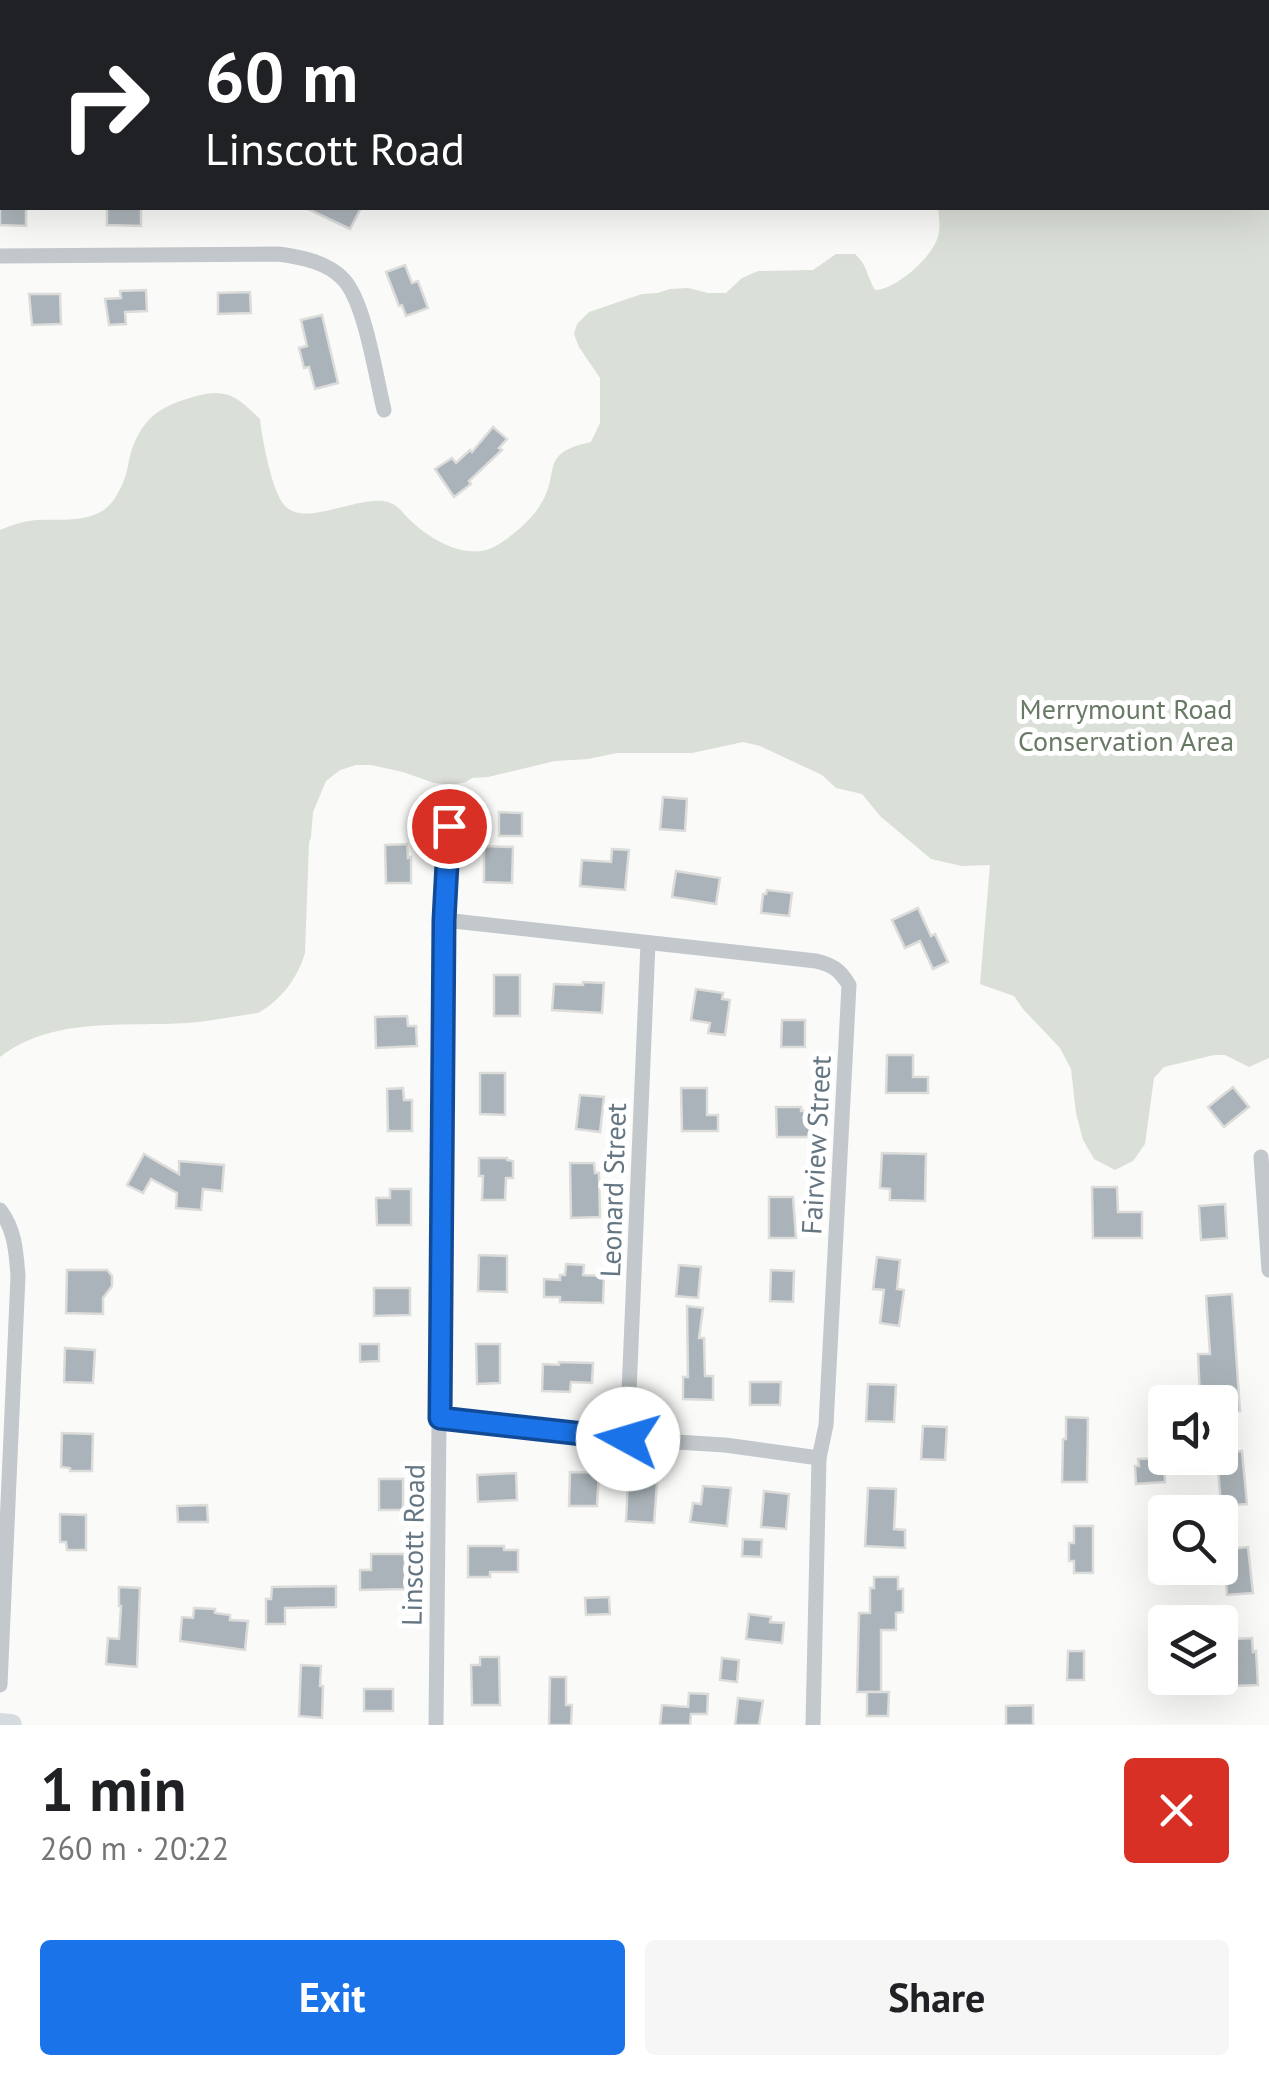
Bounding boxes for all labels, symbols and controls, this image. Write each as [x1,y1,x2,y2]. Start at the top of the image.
text: 60 m [205,31,358,121]
icon: right [40,40,170,170]
text: Linscott Road [205,119,465,177]
park label: Merrymount Road Conservation Area [1018,690,1234,759]
pin [407,784,492,869]
icon: arrive [422,799,477,854]
street label: Fairview Street [792,1054,839,1235]
street label: Leonard Street [591,1102,634,1278]
map controls [1148,1385,1238,1695]
button: sound [1148,1385,1238,1475]
position arrow [576,1387,680,1491]
street label: Linscott Road [393,1464,432,1626]
button: search [1148,1495,1238,1585]
button: layers [1148,1605,1238,1695]
text: 1 min [40,1750,186,1828]
button: close [1124,1758,1229,1863]
text: 260 m · 20:22 [40,1827,229,1869]
button: Exit [40,1940,625,2055]
button: Share [645,1940,1229,2055]

